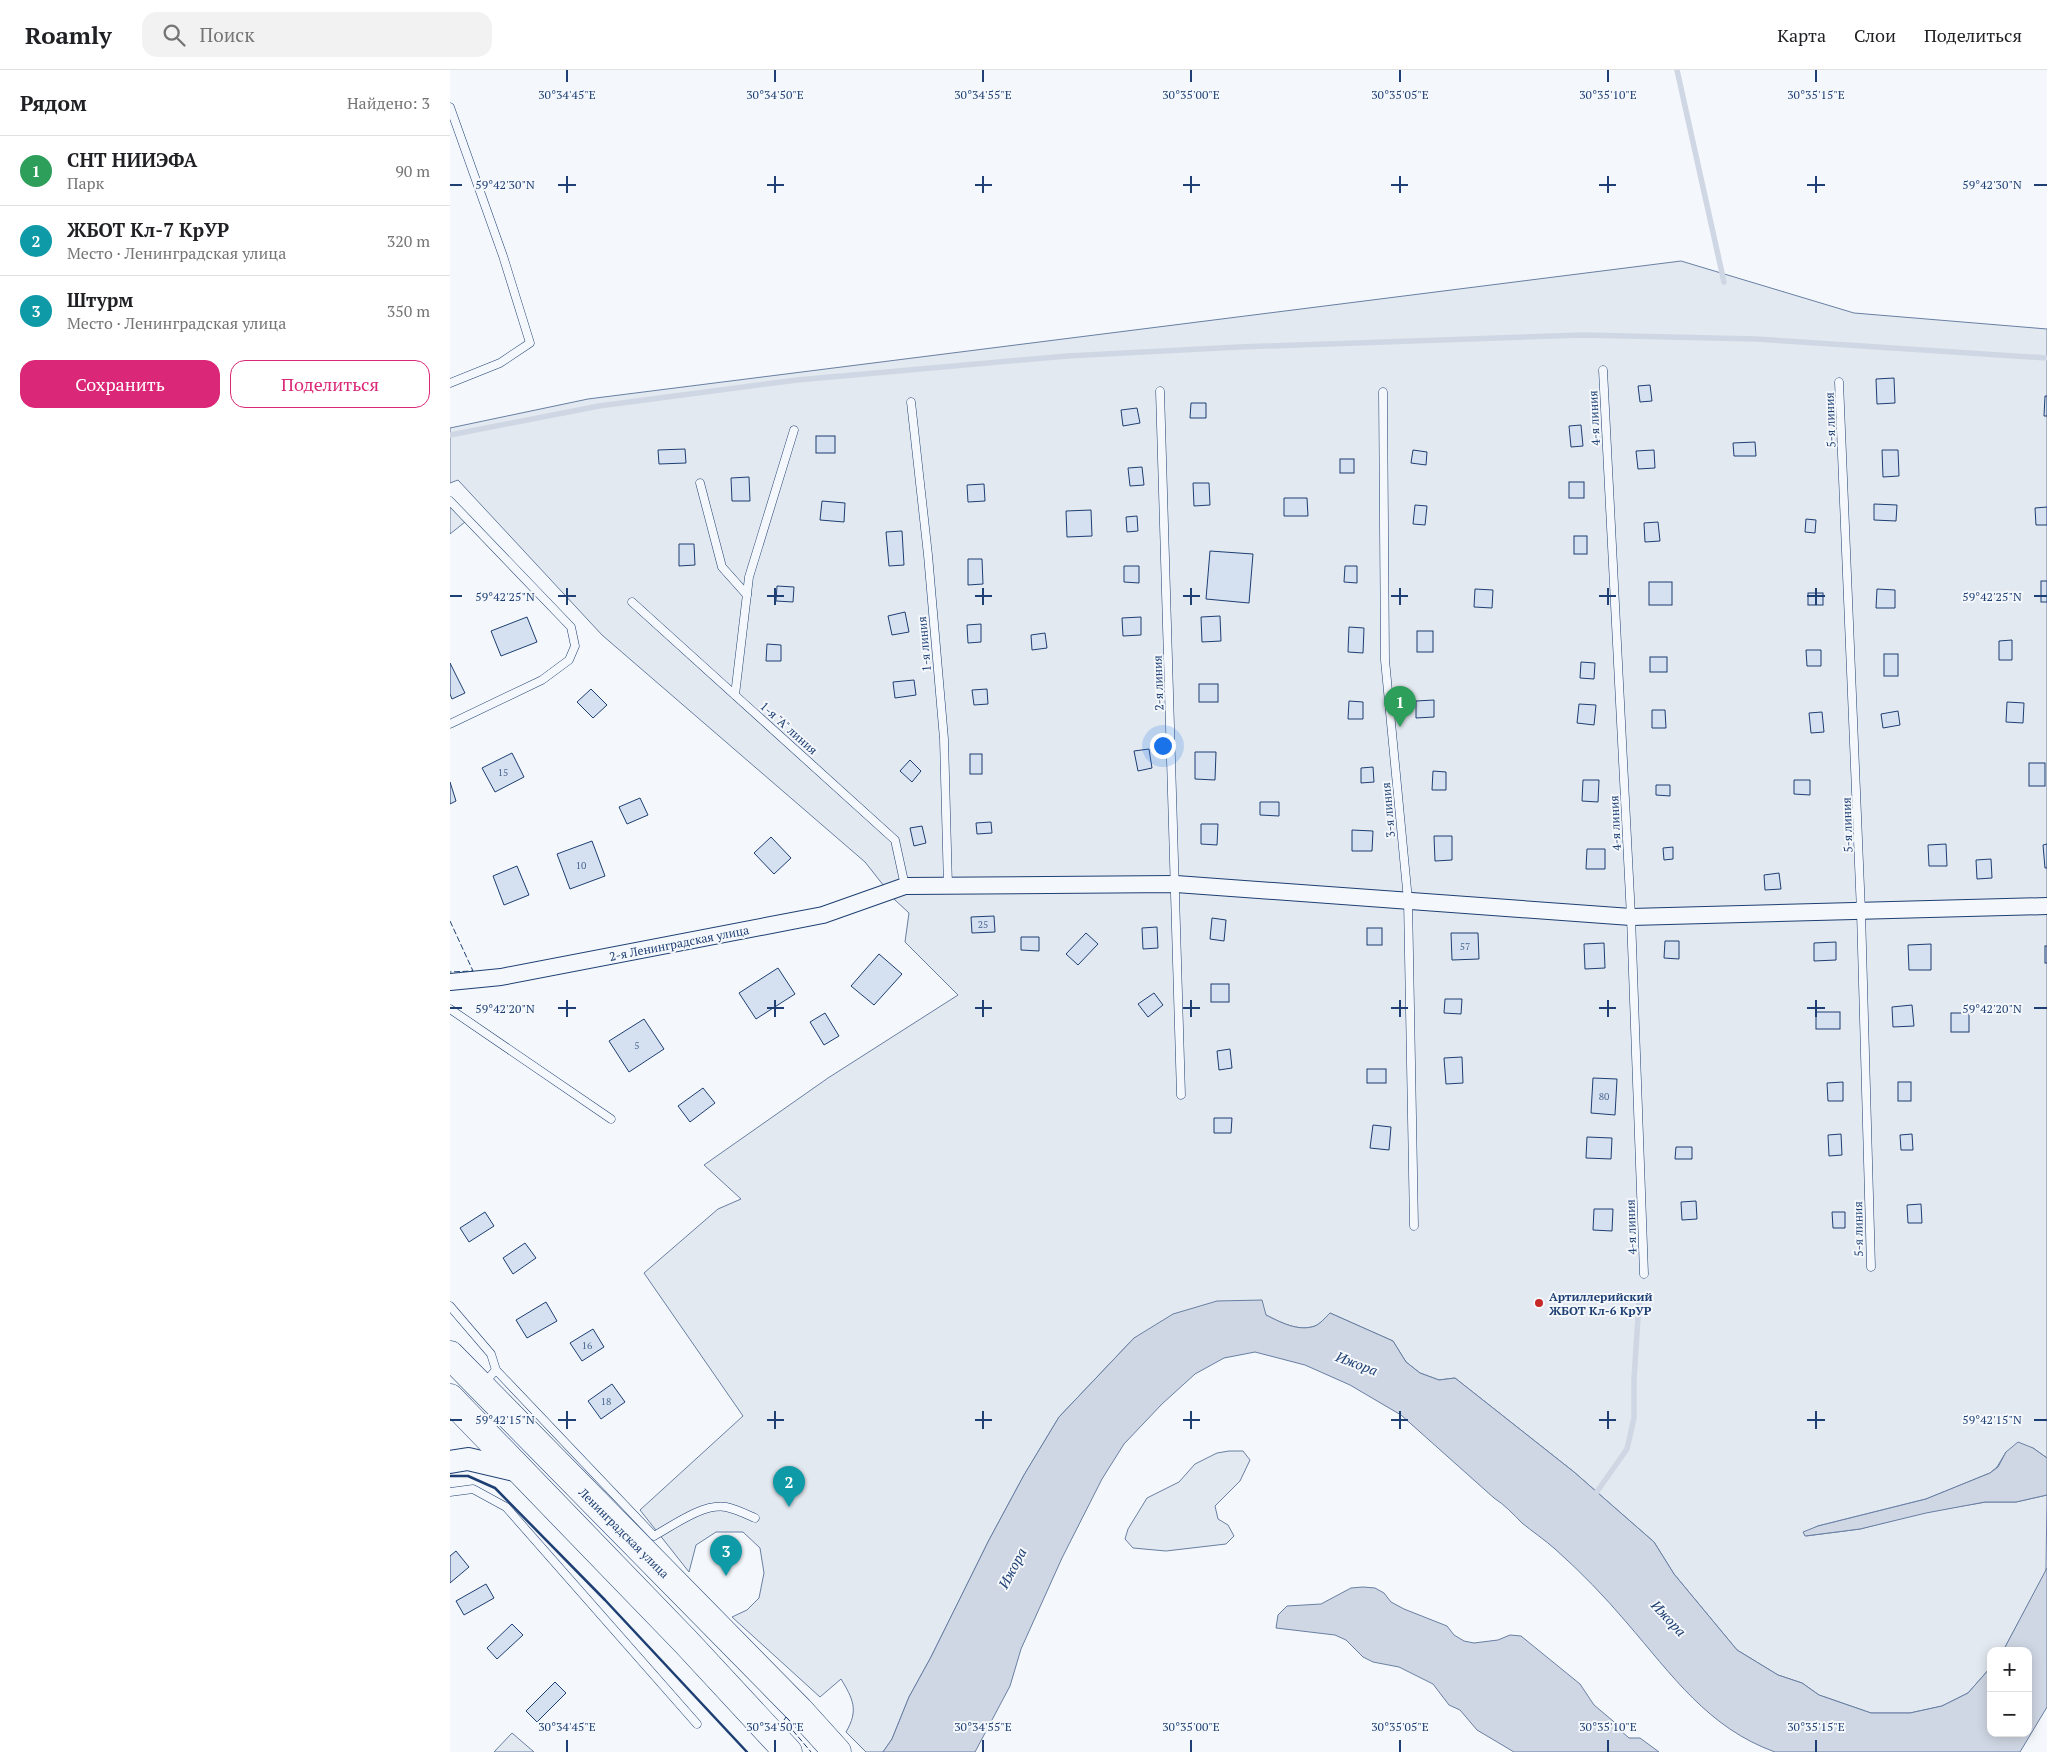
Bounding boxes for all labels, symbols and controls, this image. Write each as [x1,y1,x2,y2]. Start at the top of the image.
search box [142,12,492,57]
text: Roamly [25,19,112,51]
icon: search [160,21,188,49]
text: Поиск [200,22,255,47]
text: Карта [1777,23,1826,47]
text: Слои [1854,23,1896,47]
text: Поделиться [1924,23,2022,47]
text: 30°34'45"E [538,87,596,102]
text: 30°34'50"E [746,87,804,102]
text: 30°34'55"E [954,87,1012,102]
text: 30°35'00"E [1162,87,1220,102]
text: 30°35'05"E [1371,87,1429,102]
text: 30°35'10"E [1579,87,1637,102]
text: 30°35'15"E [1787,87,1845,102]
text: Рядом [20,89,87,117]
text: Найдено: 3 [347,92,430,114]
text: СНТ НИИЭФА [67,147,197,172]
text: 1 [31,160,41,182]
text: 90 m [395,160,430,182]
text: Парк [67,172,104,194]
text: 59°42'30"N [475,177,535,192]
text: 59°42'30"N [1962,177,2022,192]
text: ЖБОТ Кл-7 КрУР [67,217,229,242]
text: 2 [31,230,41,252]
text: 320 m [387,230,430,252]
text: Место · Ленинградская улица [67,242,286,264]
text: Штурм [67,287,134,312]
text: 3 [31,300,41,322]
text: 350 m [387,300,430,322]
text: Место · Ленинградская улица [67,312,286,334]
button: Сохранить [20,360,220,408]
button: Поделиться [230,360,430,408]
street label: 4-я линия [1585,390,1603,446]
street label: 5-я линия [1822,392,1838,448]
text: 59°42'25"N [475,589,535,604]
text: 59°42'25"N [1962,589,2022,604]
street label: 1-я линия [914,616,934,672]
street label: 2-я линия [1150,655,1166,711]
pin: 1 [1384,686,1416,727]
street label: 1-я "А" линия [757,698,821,758]
your location [1150,733,1176,759]
house number: 15 [498,766,508,779]
street label: 3-я линия [1378,782,1398,838]
street label: 4-я линия [1606,795,1624,851]
street label: 5-я линия [1839,797,1855,853]
house number: 10 [576,859,586,872]
house number: 25 [978,918,988,931]
street label: 2-я Ленинградская улица [608,922,750,964]
house number: 57 [1460,940,1470,953]
text: 59°42'20"N [475,1001,535,1016]
text: 59°42'20"N [1962,1001,2022,1016]
house number: 5 [634,1039,640,1052]
house number: 80 [1599,1090,1609,1103]
street label: 4-я линия [1623,1199,1639,1255]
street label: 5-я линия [1850,1201,1866,1257]
place label: Артиллерийский ЖБОТ Кл-6 КрУР [1549,1289,1652,1318]
marker: Артиллерийский ЖБОТ Кл-6 КрУР [1533,1297,1545,1309]
house number: 16 [582,1339,593,1352]
water label: Ижора [1332,1346,1381,1380]
house number: 18 [601,1395,611,1408]
text: 59°42'15"N [475,1412,535,1427]
text: 59°42'15"N [1962,1412,2022,1427]
pin: 2 [773,1466,805,1507]
street label: Ленинградская улица [575,1484,672,1581]
pin: 3 [710,1535,742,1576]
water label: Ижора [993,1544,1031,1592]
water label: Ижора [1647,1595,1691,1640]
map controls [1987,1647,2032,1737]
button: + [1987,1647,2032,1692]
button: − [1987,1692,2032,1737]
text: 30°34'45"E [538,1719,596,1734]
text: 30°34'50"E [746,1719,804,1734]
text: 30°34'55"E [954,1719,1012,1734]
text: 30°35'00"E [1162,1719,1220,1734]
text: 30°35'05"E [1371,1719,1429,1734]
text: 30°35'10"E [1579,1719,1637,1734]
text: 30°35'15"E [1787,1719,1845,1734]

